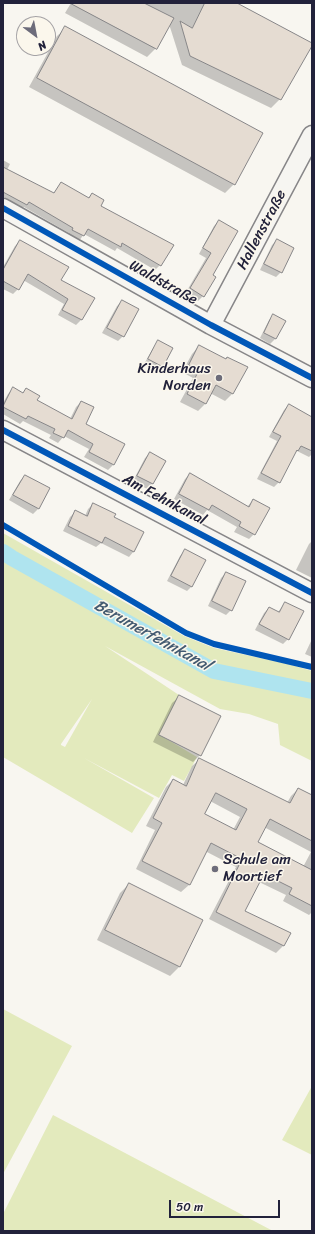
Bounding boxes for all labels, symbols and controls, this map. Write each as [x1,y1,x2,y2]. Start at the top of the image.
north arrow [16,16,56,56]
text: N [34,36,50,56]
street label: Hallenstraße [233,187,291,273]
street label: Waldstraße [126,257,200,309]
place label: Kinderhaus Norden [138,360,211,395]
marker: Kinderhaus Norden [214,373,224,383]
street label: Am Fehnkanal [119,470,209,530]
water label: Berumerfehnkanal [90,596,214,676]
place label: Schule am Moortief [223,851,291,886]
marker: Schule am Moortief [210,864,220,874]
scale bar [171,1192,282,1218]
text: 50 m [176,1196,203,1218]

